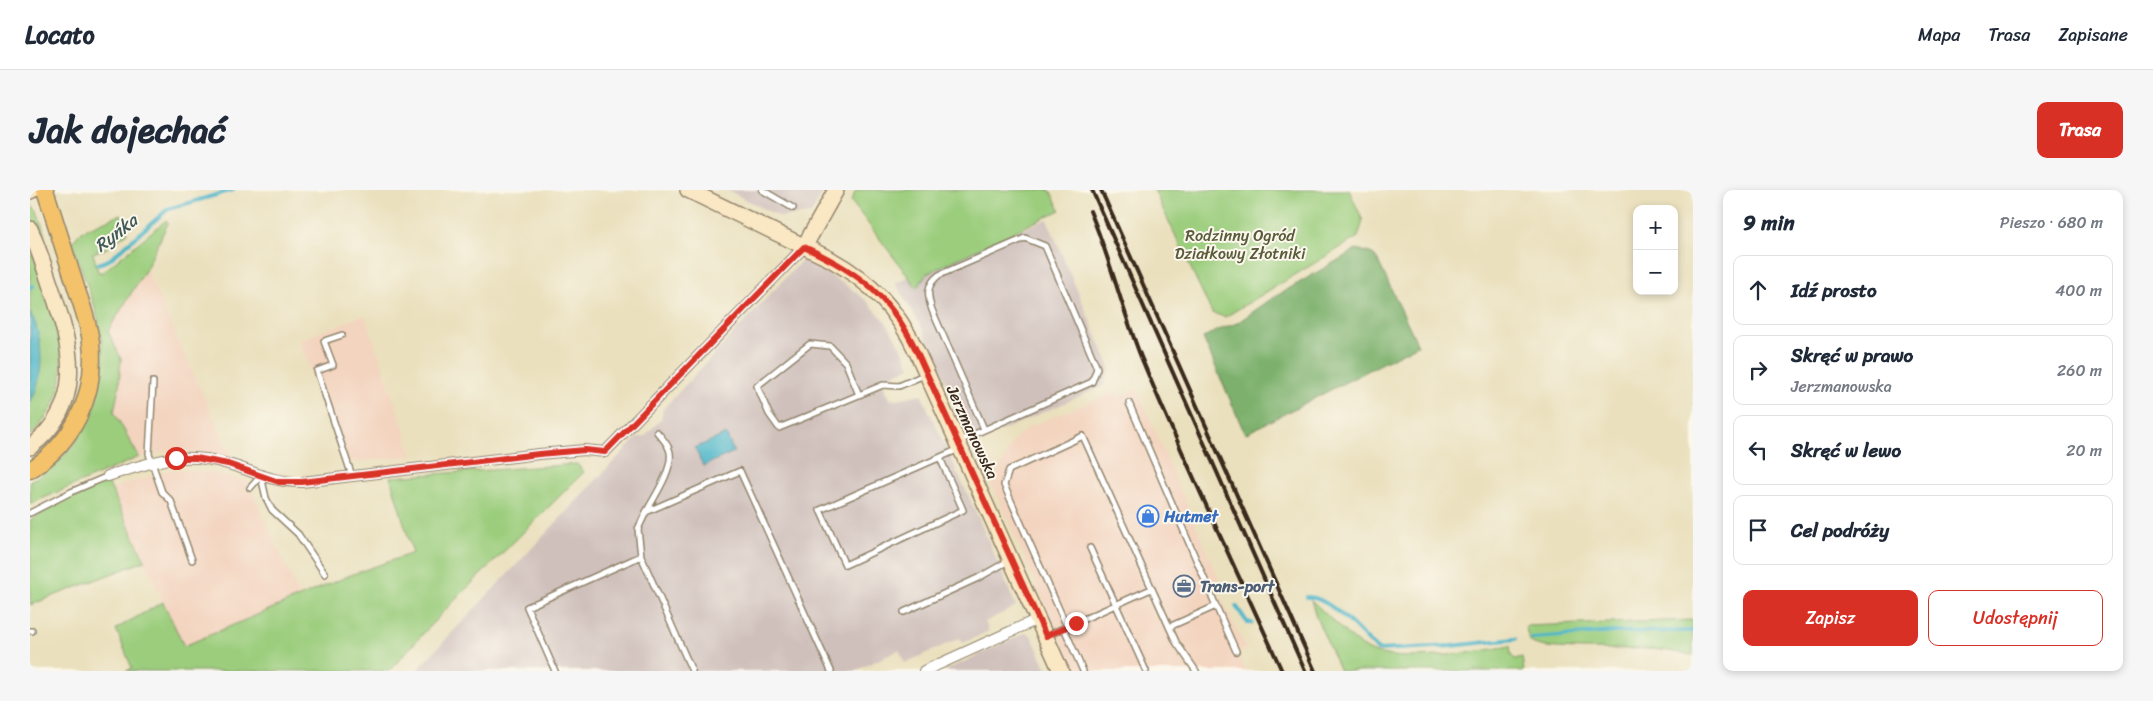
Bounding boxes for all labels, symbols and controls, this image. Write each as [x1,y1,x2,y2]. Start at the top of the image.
text: Locato [25,14,95,56]
text: Mapa [1918,19,1960,51]
text: Trasa [1988,19,2030,51]
text: Zapisane [2058,19,2128,51]
text: Jak dojechać [30,99,226,161]
button: Trasa [2037,102,2123,158]
water label: Ryńka [87,204,147,261]
text: 9 min [1743,204,1795,242]
map controls [1633,205,1678,295]
button: + [1633,205,1678,250]
text: Pieszo · 680 m [2000,208,2103,237]
park label: Rodzinny Ogród Działkowy Złotniki [1175,221,1306,268]
button: − [1633,250,1678,295]
text: Idź prosto [1791,274,1877,307]
icon: ahead [1744,276,1772,304]
text: 400 m [2055,276,2102,305]
text: Skręć w prawo [1791,339,1913,372]
icon: right [1744,356,1772,384]
text: 260 m [2057,356,2102,385]
text: Jerzmanowska [1791,372,1892,401]
street label: Jerzmanowska [938,379,1007,484]
text: Skręć w lewo [1791,434,1901,467]
icon: left [1744,436,1772,464]
text: 20 m [2066,436,2102,465]
route start [165,447,188,470]
place label: Hutmet [1163,502,1219,531]
shop icon: Hutmet [1136,504,1160,528]
text: Cel podróży [1791,514,1889,547]
icon: arrive [1744,516,1772,544]
place label: Trans-port [1200,572,1276,601]
office icon: Trans-port [1172,574,1196,598]
button: Zapisz [1743,590,1918,646]
button: Udostępnij [1928,590,2103,646]
route end [1065,612,1088,635]

